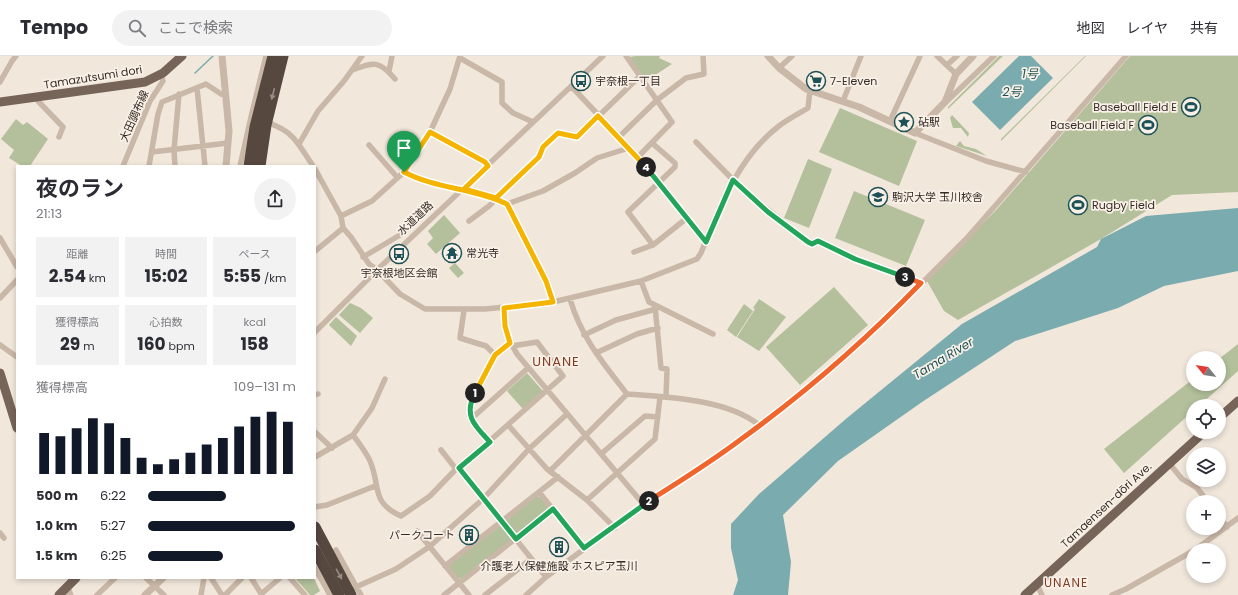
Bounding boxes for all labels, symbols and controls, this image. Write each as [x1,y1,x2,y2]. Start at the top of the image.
search box [112,10,392,46]
text: Tempo [20,14,88,41]
icon: search [126,17,148,39]
text: ここで検索 [158,17,233,38]
text: 地図 [1076,18,1104,38]
text: レイヤ [1126,18,1168,38]
text: 共有 [1190,18,1218,38]
street label: Tamazutsumi dori [43,61,144,93]
water label: 1号 [1022,65,1039,82]
bus stop icon: 宇奈根一丁目 [570,70,592,92]
supermarket icon: 7-Eleven [805,70,827,92]
place label: 宇奈根一丁目 [595,73,661,89]
place label: 7-Eleven [830,73,877,89]
water label: 2号 [1003,83,1022,100]
street label: 大田調布線 [116,88,152,144]
one-way arrow [270,88,276,100]
sports icon: Baseball Field E [1180,96,1202,118]
place label: Baseball Field E [1093,99,1177,115]
place icon: 砧駅 [893,111,915,133]
place label: 砧駅 [918,114,940,130]
sports icon: Baseball Field F [1137,114,1159,136]
place label: Baseball Field F [1050,117,1134,133]
pin [387,131,421,172]
icon: arrive [393,137,415,159]
pin: 4 [636,157,656,177]
text: 4 [642,159,650,175]
text: 夜のラン [36,173,124,204]
button: share [254,178,296,220]
school or university icon: 駒沢大学 玉川校舎 [867,186,889,208]
place label: 駒沢大学 玉川校舎 [892,189,983,205]
sports icon: Rugby Field [1067,194,1089,216]
street label: 水道道路 [393,197,437,239]
place label: Rugby Field [1092,197,1155,213]
text: 21:13 [36,204,62,223]
temple icon: 常光寺 [441,242,463,264]
bus stop icon: 宇奈根地区会館 [388,243,410,265]
place label: 常光寺 [466,245,499,261]
text: 距離 [66,246,88,262]
text: 時間 [155,246,177,262]
text: ペース [238,246,271,262]
text: 2.54 [49,264,86,288]
text: 15:02 [144,264,188,288]
text: 5:55 [223,264,261,288]
place label: 宇奈根地区会館 [361,265,438,281]
pin: 3 [895,267,915,287]
text: 3 [902,269,908,285]
text: km [86,270,106,286]
text: /km [261,270,286,286]
text: 獲得標高 [55,314,99,330]
text: 心拍数 [149,314,182,330]
text: kcal [243,314,266,330]
text: 29 [60,332,80,356]
text: 160 [137,332,166,356]
text: 158 [240,332,269,356]
water label: Tama River [910,333,977,383]
text: m [80,338,95,354]
text: bpm [166,338,195,354]
north arrow [1186,351,1226,391]
map controls [1186,351,1226,583]
district label: UNANE [532,352,580,371]
text: 109–131 m [234,377,296,396]
text: 獲得標高 [36,378,88,397]
pin: 1 [465,383,485,403]
text: 1 [473,385,477,401]
button: locate [1186,399,1226,439]
button: layers [1186,447,1226,487]
street label: Tamaensen-dōri Ave. [1057,459,1155,551]
text: 500 m [36,486,78,505]
text: 6:22 [100,486,126,505]
pin: 2 [639,491,659,511]
text: 2 [646,493,652,509]
button: + [1186,495,1226,535]
text: 1.0 km [36,516,78,535]
text: 5:27 [100,516,126,535]
building icon: パークコート [458,524,480,546]
place label: パークコート [389,527,455,543]
building icon: 介護老人保健施設 ホスピア玉川 [548,536,570,558]
button: − [1186,543,1226,583]
text: 1.5 km [36,546,78,565]
text: 6:25 [100,546,127,565]
place label: 介護老人保健施設 ホスピア玉川 [481,558,637,574]
one-way arrow [335,568,342,579]
district label: UNANE [1044,574,1088,591]

